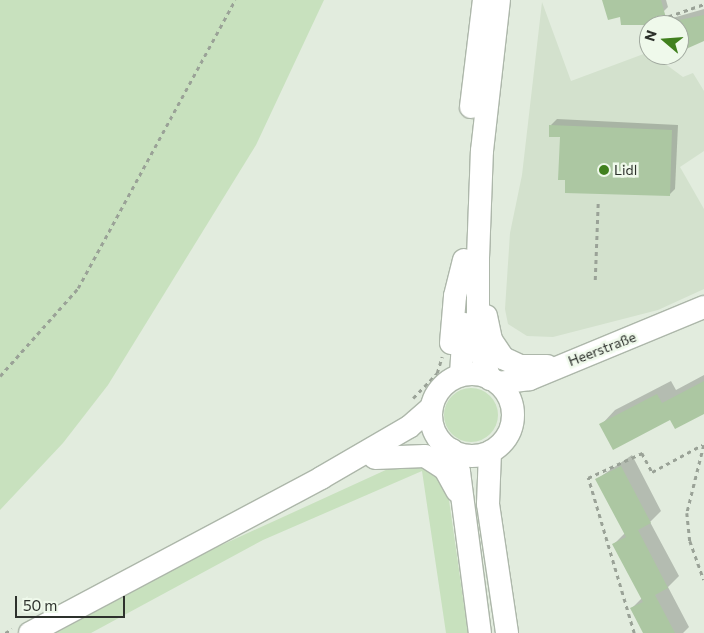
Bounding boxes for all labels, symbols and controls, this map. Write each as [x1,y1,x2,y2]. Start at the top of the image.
north arrow [639,15,689,65]
text: N [641,28,660,43]
place label: Lidl [614,162,637,178]
marker: Lidl [598,164,610,176]
street label: Heerstraße [566,328,638,370]
scale bar [18,586,128,618]
text: 50 m [23,596,57,614]

